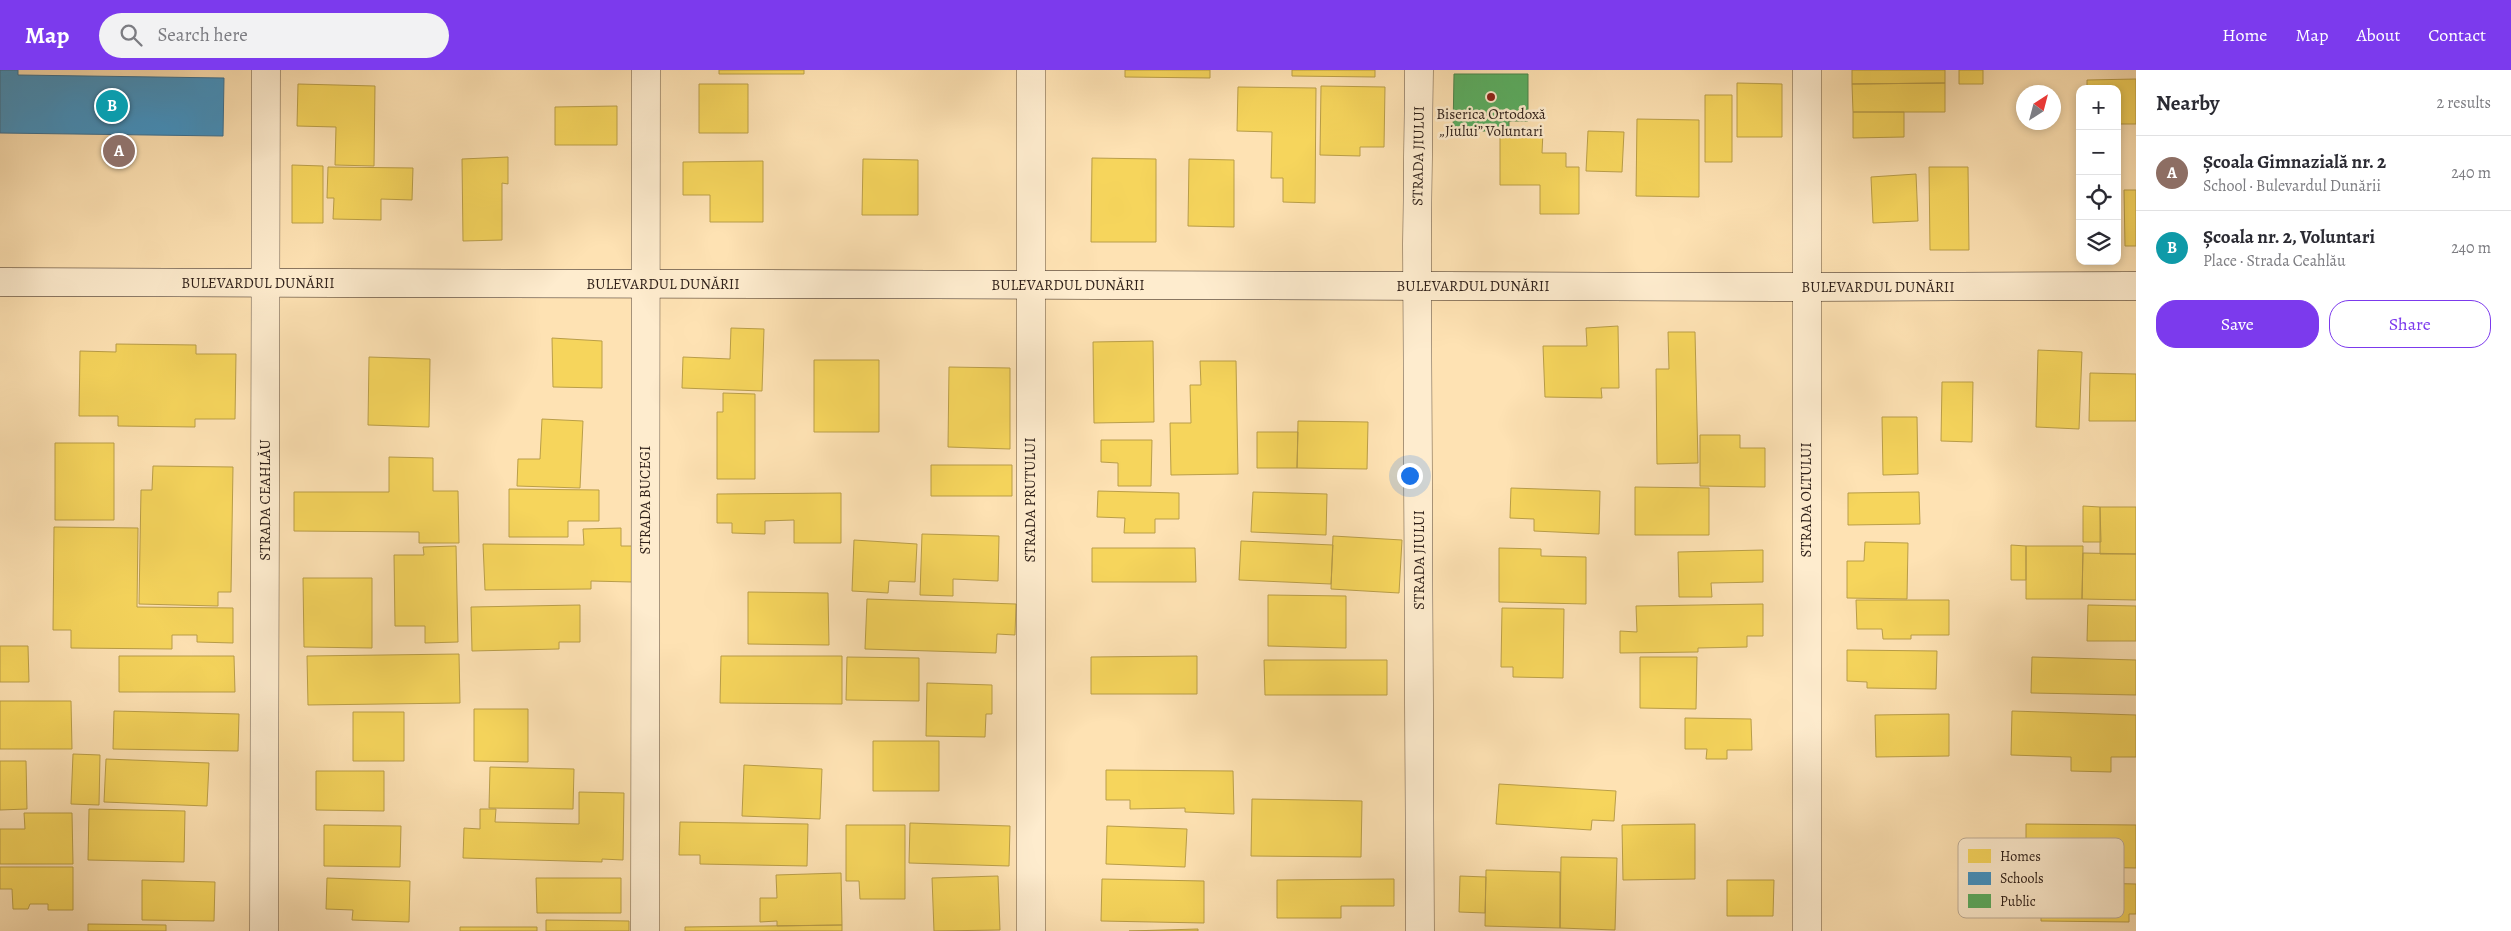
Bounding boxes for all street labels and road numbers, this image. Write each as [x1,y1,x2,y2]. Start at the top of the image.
street label: STRADA JIULUI [1407,106,1429,206]
street label: BULEVARDUL DUNĂRII [181,273,335,293]
street label: BULEVARDUL DUNĂRII [586,274,740,294]
street label: BULEVARDUL DUNĂRII [991,275,1145,295]
street label: BULEVARDUL DUNĂRII [1396,276,1550,296]
street label: BULEVARDUL DUNĂRII [1801,277,1955,297]
street label: STRADA PRUTULUI [1020,437,1040,563]
street label: STRADA CEAHLĂU [255,439,275,561]
street label: STRADA OLTULUI [1796,442,1816,558]
street label: STRADA BUCEGI [635,446,655,554]
street label: STRADA JIULUI [1409,510,1429,610]

